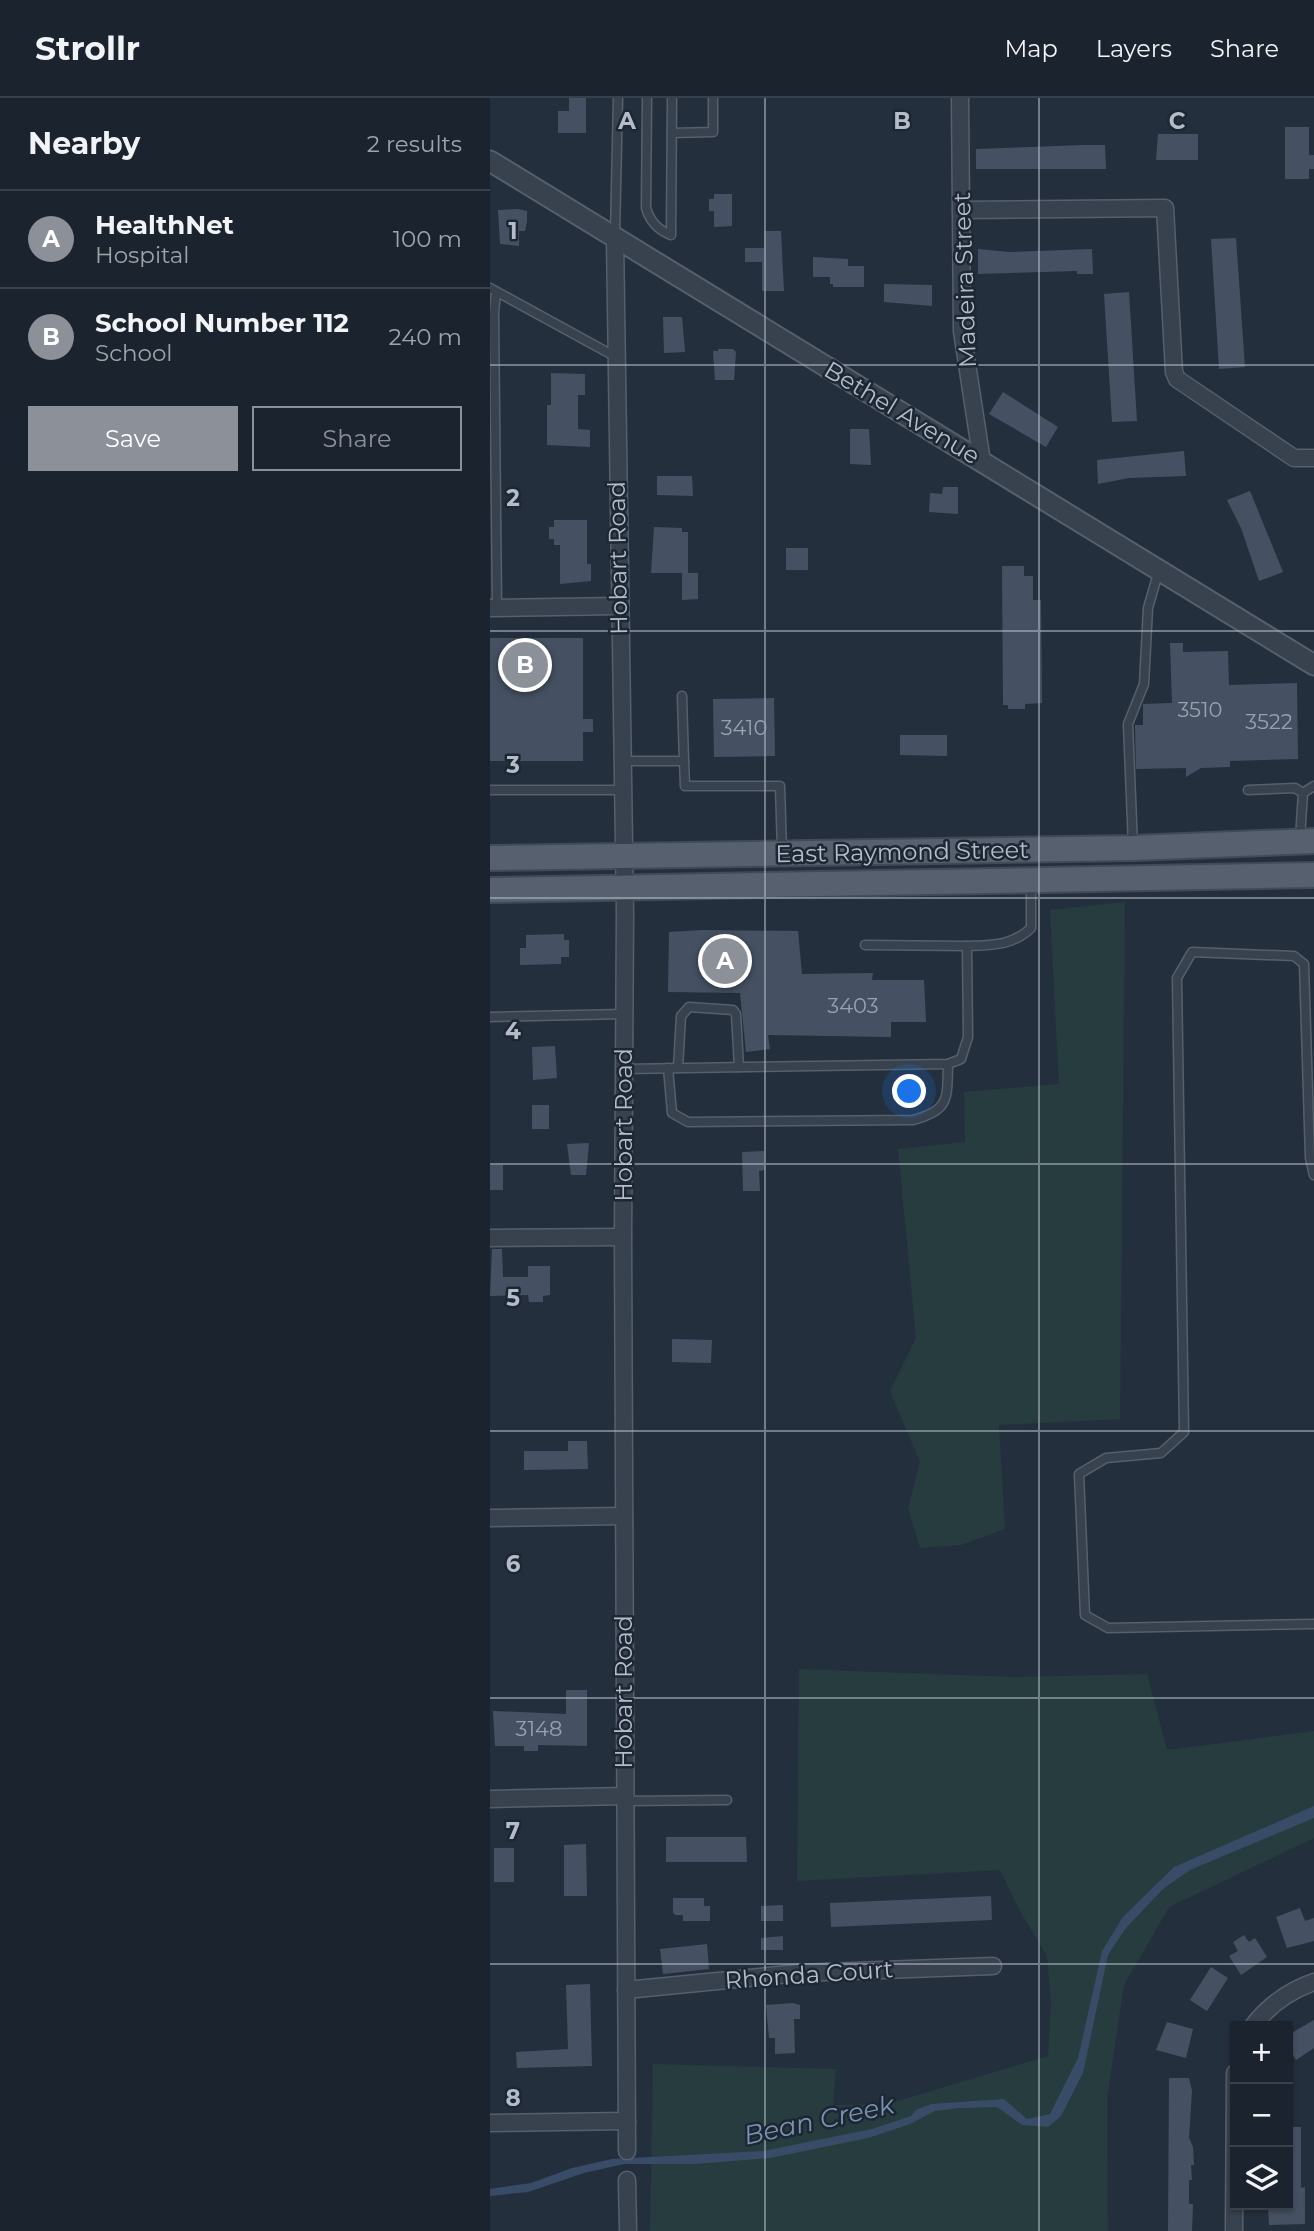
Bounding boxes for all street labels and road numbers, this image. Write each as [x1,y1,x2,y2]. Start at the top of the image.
street label: Madeira Street [947,191,982,368]
street label: Bethel Avenue [819,355,985,470]
street label: Hobart Road [602,481,633,635]
street label: East Raymond Street [775,835,1029,868]
street label: Hobart Road [609,1048,638,1202]
street label: Hobart Road [609,1615,638,1769]
street label: Rhonda Court [724,1954,894,1995]

